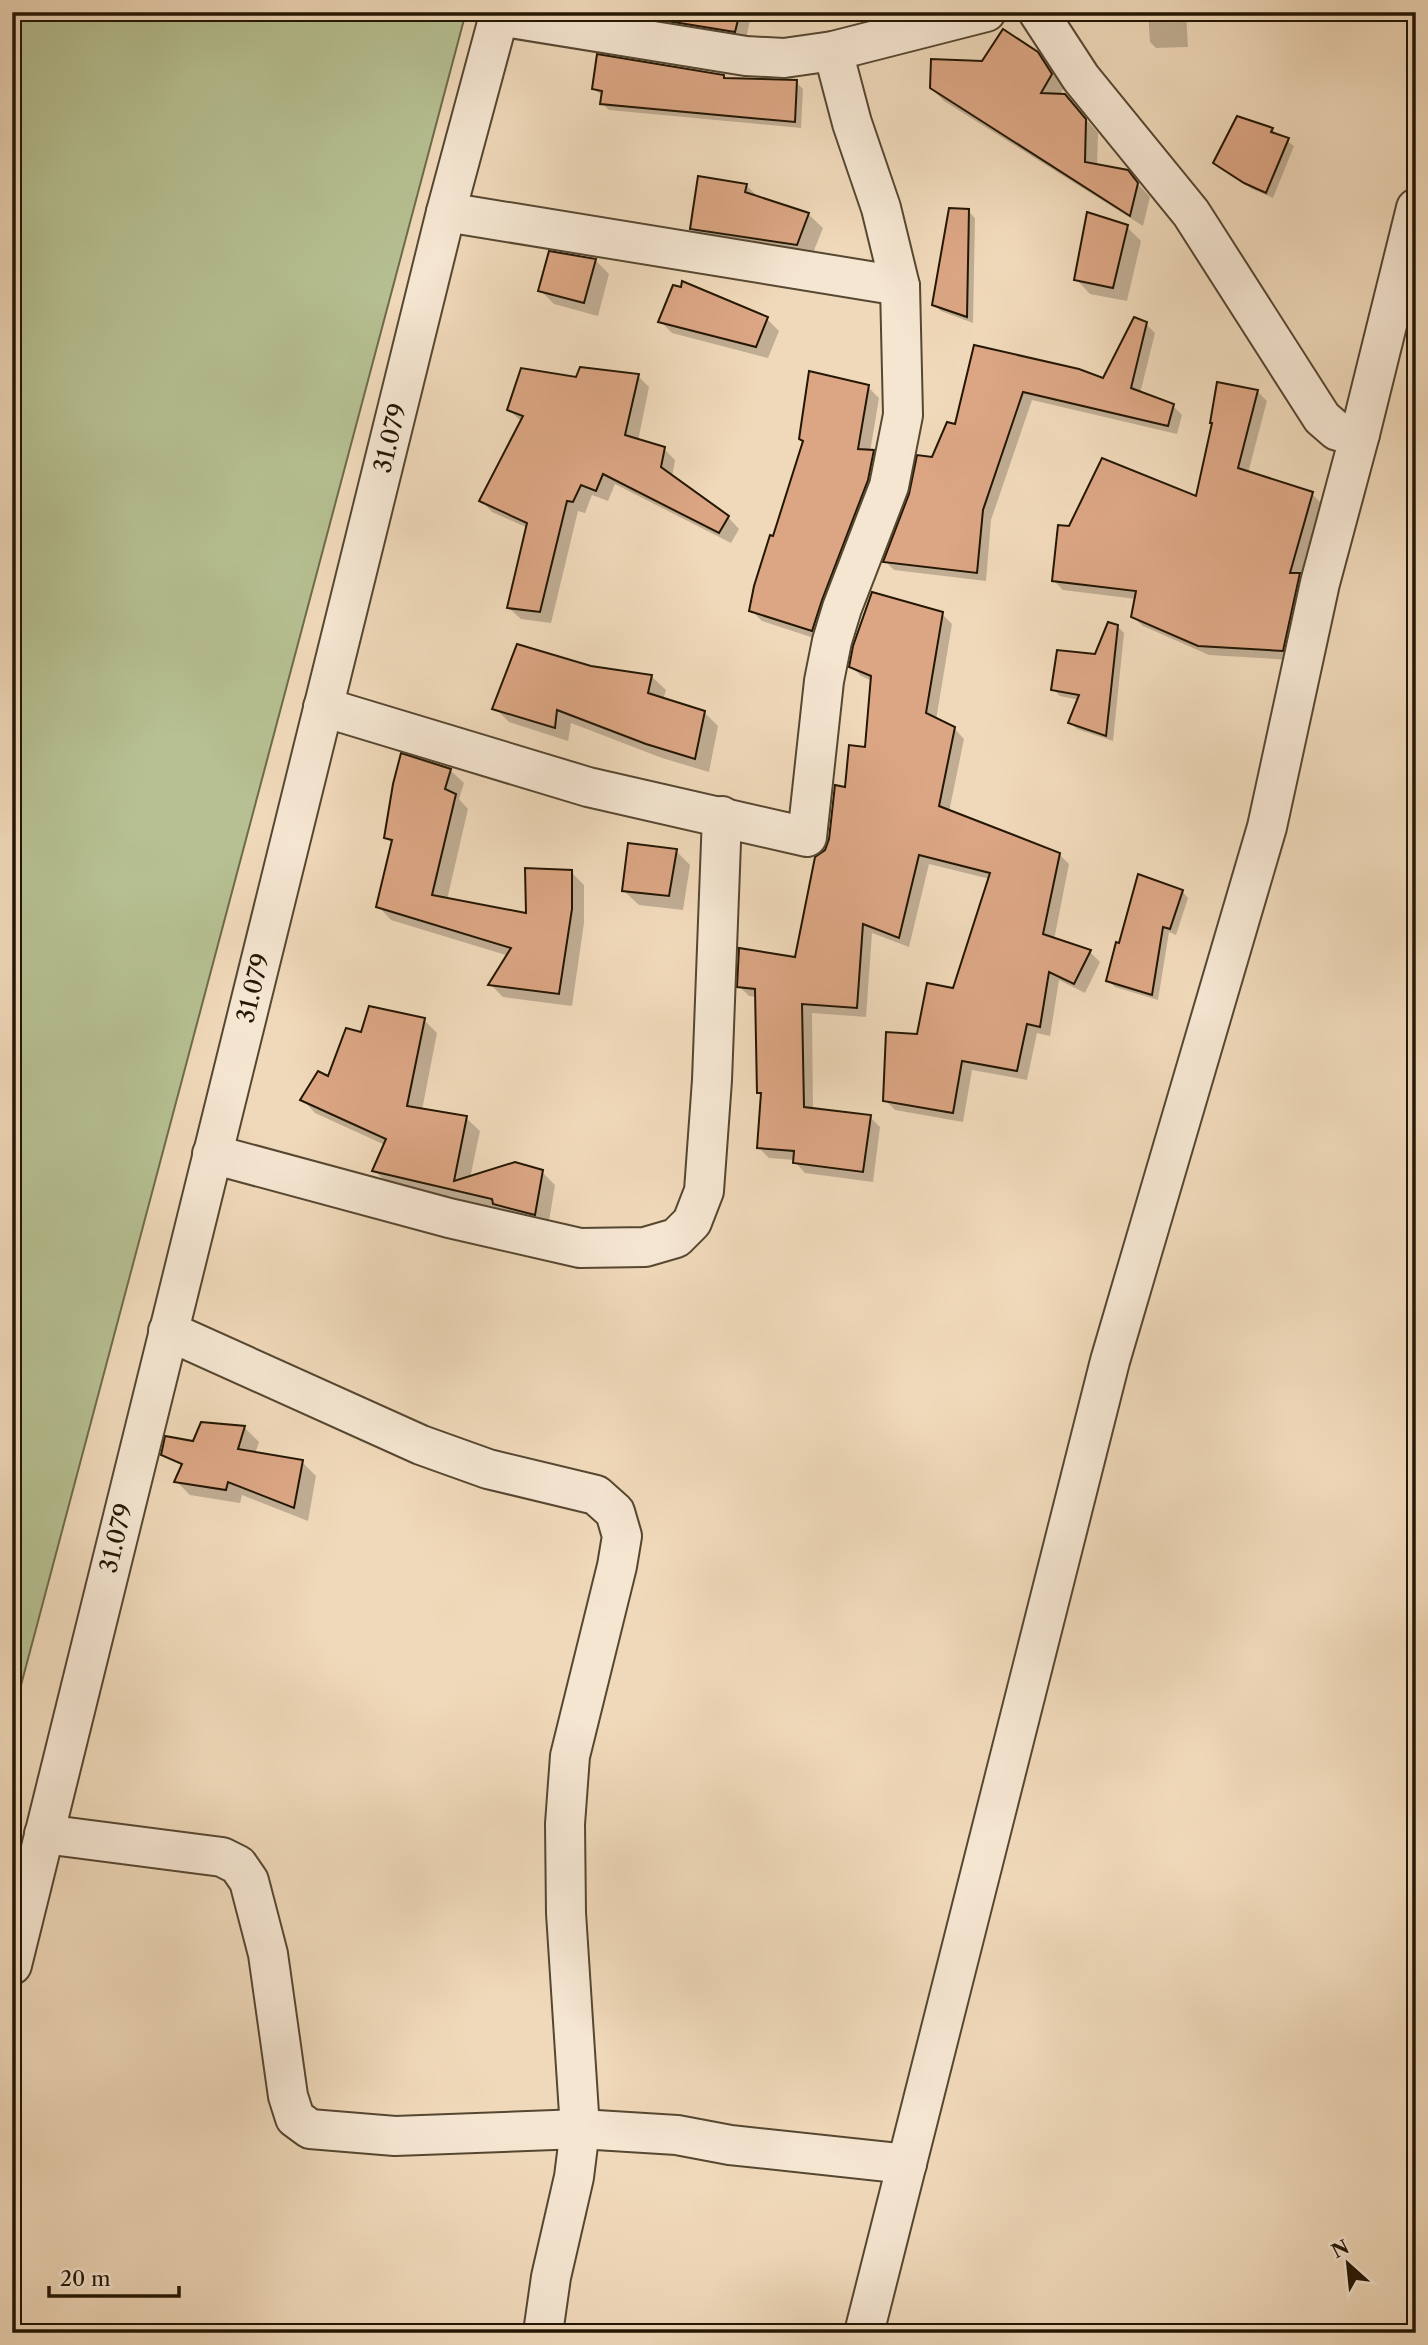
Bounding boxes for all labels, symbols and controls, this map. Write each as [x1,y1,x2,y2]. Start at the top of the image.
street label: 31.079 [367,400,413,476]
street label: 31.079 [230,950,276,1026]
street label: 31.079 [93,1500,139,1576]
north arrow [1312,2230,1382,2300]
text: N [1328,2235,1353,2263]
scale bar [49,2254,178,2298]
text: 20 m [60,2266,111,2291]

